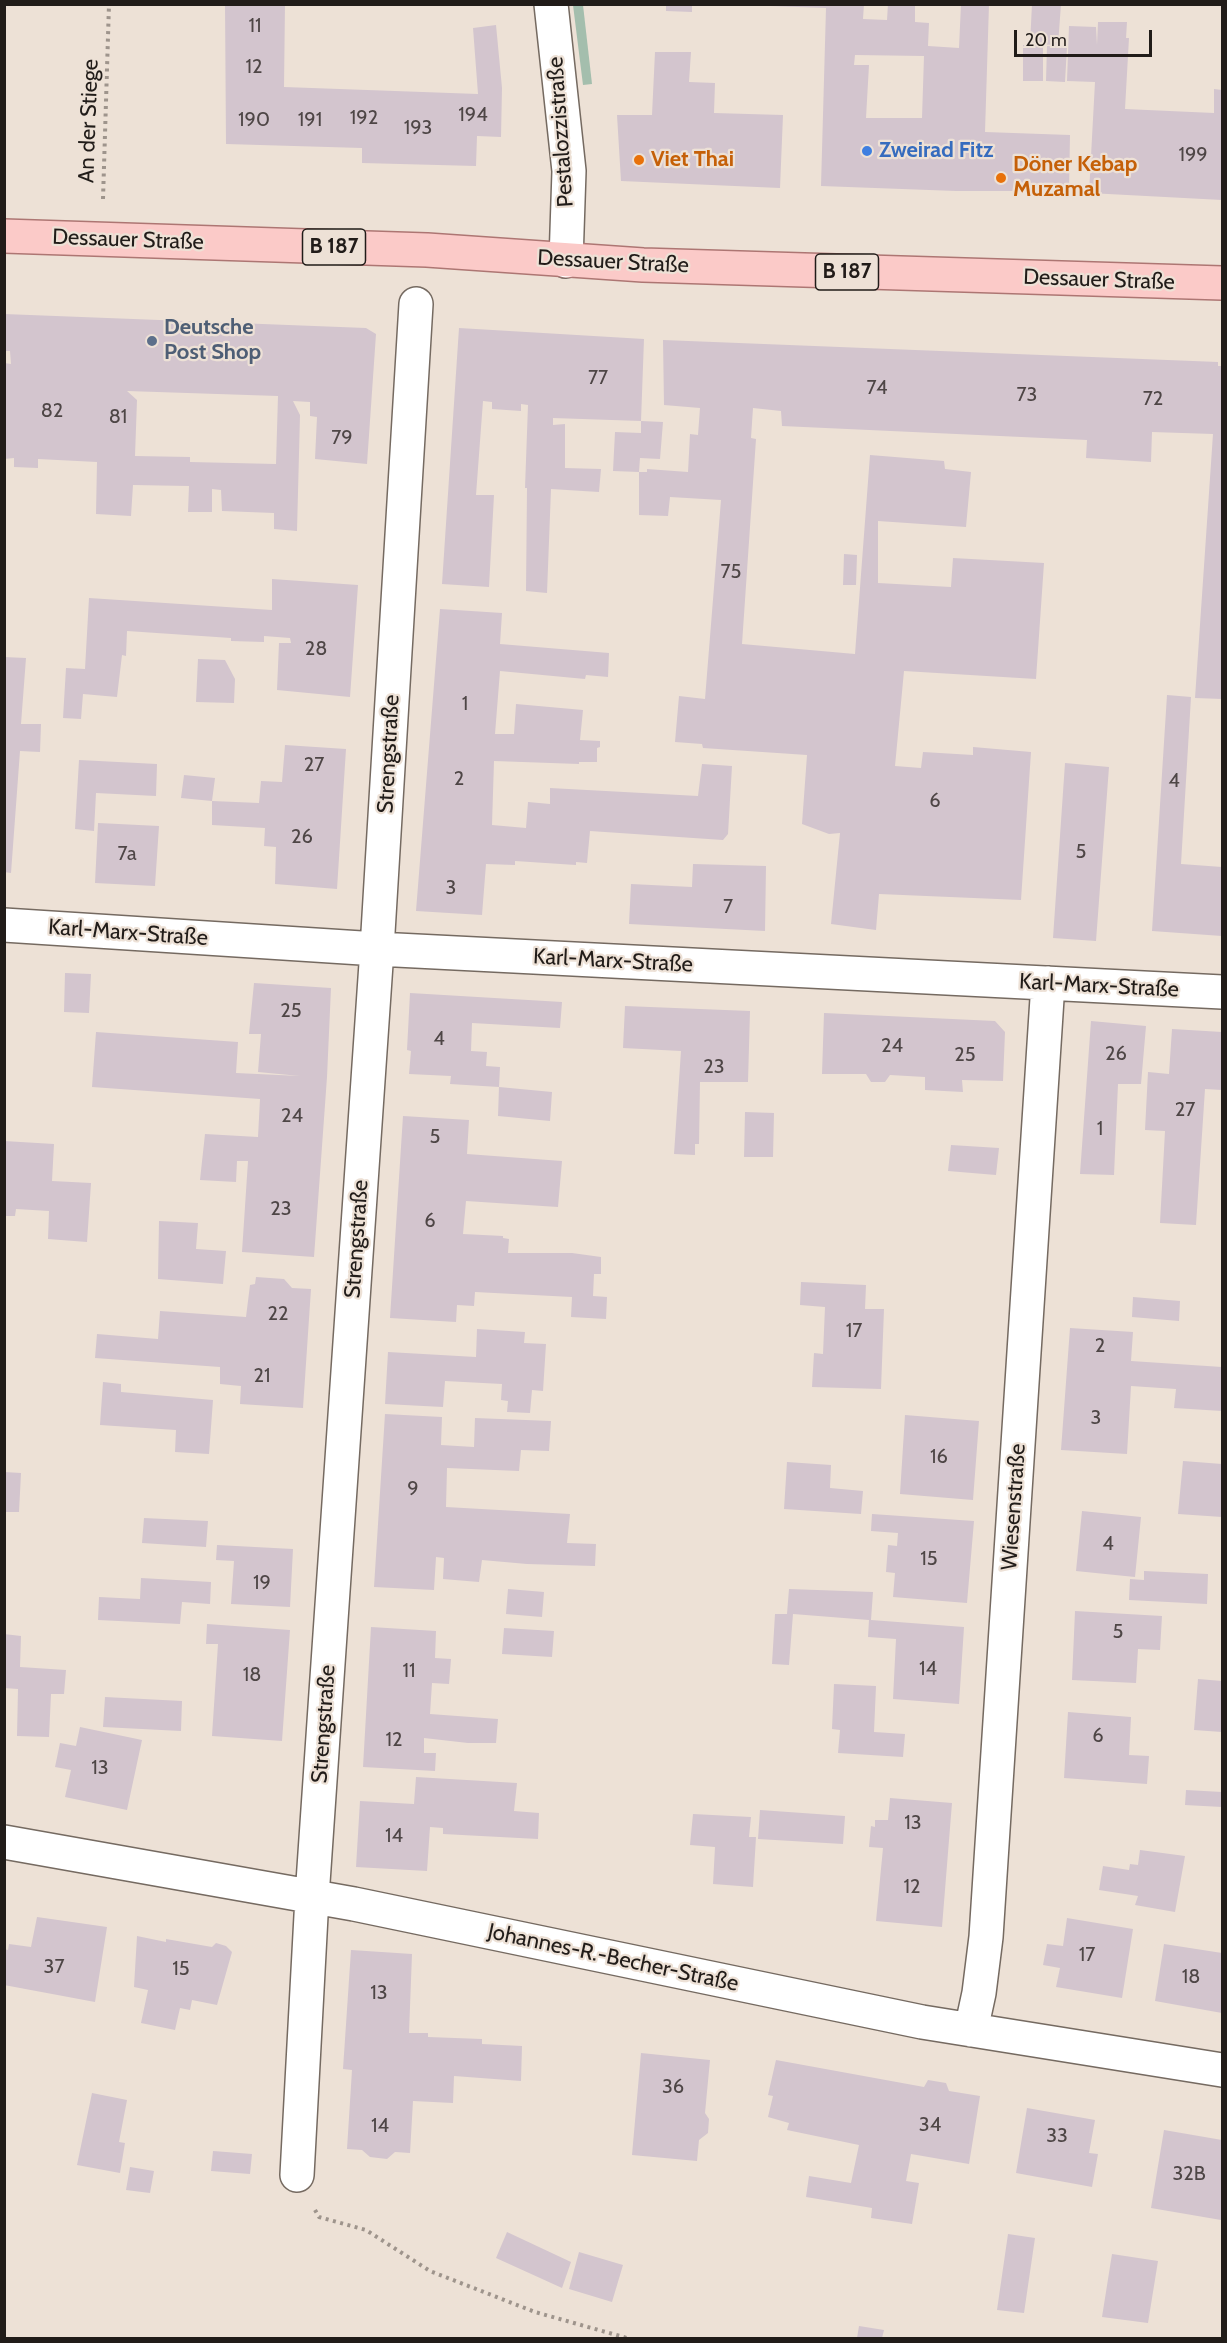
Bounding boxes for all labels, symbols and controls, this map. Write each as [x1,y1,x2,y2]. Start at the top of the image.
house number: 11 [248,14,262,38]
scale bar [1017,18,1155,56]
text: 20 m [1025,29,1067,51]
house number: 12 [246,55,262,79]
street label: Pestalozzistraße [543,56,579,208]
street label: An der Stiege [74,58,104,184]
house number: 194 [458,103,488,127]
house number: 192 [350,106,378,130]
house number: 190 [238,108,270,132]
house number: 191 [298,108,322,132]
house number: 193 [404,116,432,140]
place label: Zweirad Fitz [879,138,993,164]
house number: 199 [1178,143,1208,167]
marker: Zweirad Fitz [860,144,874,158]
place label: Viet Thai [651,147,734,173]
place label: Döner Kebap Muzamal [1013,152,1137,204]
marker: Viet Thai [632,153,646,167]
marker: Döner Kebap Muzamal [994,171,1008,185]
street label: Dessauer Straße [52,224,204,256]
road number: B 187 [302,229,366,265]
street label: Dessauer Straße [537,245,689,279]
road number: B 187 [816,254,878,290]
street label: Dessauer Straße [1023,264,1175,296]
place label: Deutsche Post Shop [164,315,261,366]
marker: Deutsche Post Shop [145,334,159,348]
house number: 77 [588,366,608,390]
house number: 74 [867,376,887,400]
house number: 73 [1017,383,1037,407]
house number: 72 [1143,387,1163,411]
house number: 82 [41,399,63,423]
house number: 81 [109,405,127,429]
house number: 79 [331,426,353,450]
house number: 75 [721,560,741,584]
house number: 28 [305,637,327,661]
house number: 1 [462,692,468,716]
street label: Strengstraße [373,694,405,814]
house number: 27 [304,753,324,777]
house number: 2 [454,767,464,791]
house number: 4 [1168,769,1180,793]
house number: 6 [929,789,941,813]
house number: 26 [291,825,313,849]
house number: 5 [1076,840,1086,864]
house number: 7a [118,842,136,866]
house number: 3 [446,876,456,900]
house number: 7 [723,895,733,919]
street label: Karl-Marx-Straße [47,914,209,952]
street label: Karl-Marx-Straße [532,944,694,978]
street label: Karl-Marx-Straße [1018,969,1180,1003]
house number: 25 [280,999,302,1023]
house number: 4 [433,1027,445,1051]
house number: 24 [881,1034,903,1058]
house number: 26 [1105,1042,1127,1066]
house number: 25 [954,1043,976,1067]
house number: 23 [703,1055,725,1079]
house number: 27 [1175,1098,1195,1122]
house number: 24 [281,1104,303,1128]
house number: 1 [1097,1117,1103,1141]
house number: 5 [430,1125,440,1149]
street label: Strengstraße [340,1179,374,1299]
house number: 23 [270,1197,292,1221]
house number: 6 [424,1209,436,1233]
house number: 22 [268,1302,288,1326]
house number: 17 [846,1319,862,1343]
house number: 2 [1095,1334,1105,1358]
house number: 21 [254,1364,270,1388]
house number: 3 [1091,1406,1101,1430]
street label: Wiesenstraße [996,1443,1032,1571]
house number: 16 [930,1445,948,1469]
house number: 9 [407,1477,419,1501]
house number: 4 [1102,1532,1114,1556]
house number: 15 [920,1547,938,1571]
house number: 19 [253,1571,271,1595]
house number: 5 [1113,1620,1123,1644]
house number: 14 [919,1657,937,1681]
house number: 11 [402,1659,416,1683]
house number: 18 [243,1663,261,1687]
street label: Strengstraße [307,1664,341,1784]
house number: 6 [1092,1724,1104,1748]
house number: 12 [386,1728,402,1752]
house number: 13 [91,1756,109,1780]
house number: 13 [904,1811,922,1835]
house number: 14 [385,1824,403,1848]
house number: 12 [904,1875,920,1899]
street label: Johannes-R.-Becher-Straße [485,1919,741,1997]
house number: 17 [1079,1943,1095,1967]
house number: 37 [44,1955,64,1979]
house number: 15 [172,1957,190,1981]
house number: 18 [1182,1965,1200,1989]
house number: 13 [370,1981,388,2005]
house number: 36 [662,2075,684,2099]
house number: 34 [919,2113,941,2137]
house number: 14 [371,2114,389,2138]
house number: 33 [1046,2124,1068,2148]
house number: 32B [1172,2162,1206,2186]

